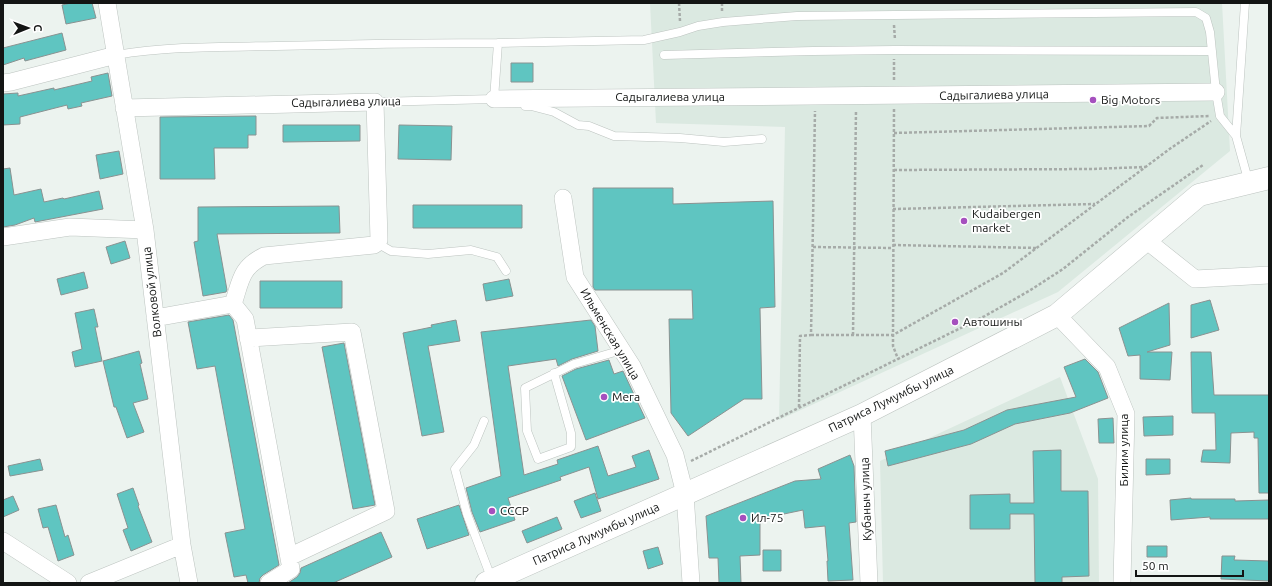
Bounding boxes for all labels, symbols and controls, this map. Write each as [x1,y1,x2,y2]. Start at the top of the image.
north arrow [8,8,48,48]
text: С [32,24,44,31]
street label: Садыгалиева улица [939,87,1049,102]
street label: Садыгалиева улица [615,90,725,103]
place label: Big Motors [1101,93,1160,106]
street label: Садыгалиева улица [291,94,401,109]
marker: Big Motors [1088,95,1098,105]
place label: Kudaibergen market [972,207,1041,234]
marker: Kudaibergen market [959,216,969,226]
street label: Волковой улица [140,246,163,338]
street label: Ильменская улица [578,286,643,382]
place label: Автошины [963,315,1023,328]
marker: Автошины [950,317,960,327]
street label: Патриса Лумумбы улица [826,363,955,434]
place label: Мега [612,390,640,403]
marker: Мега [599,392,609,402]
street label: Билим улица [1117,414,1130,486]
street label: Кубаныч улица [858,457,873,541]
street label: Патриса Лумумбы улица [530,500,661,567]
place label: СССР [500,504,529,517]
marker: СССР [487,506,497,516]
place label: Ил-75 [751,511,784,524]
marker: Ил-75 [738,513,748,523]
scale bar [1136,552,1243,578]
text: 50 m [1142,559,1169,572]

